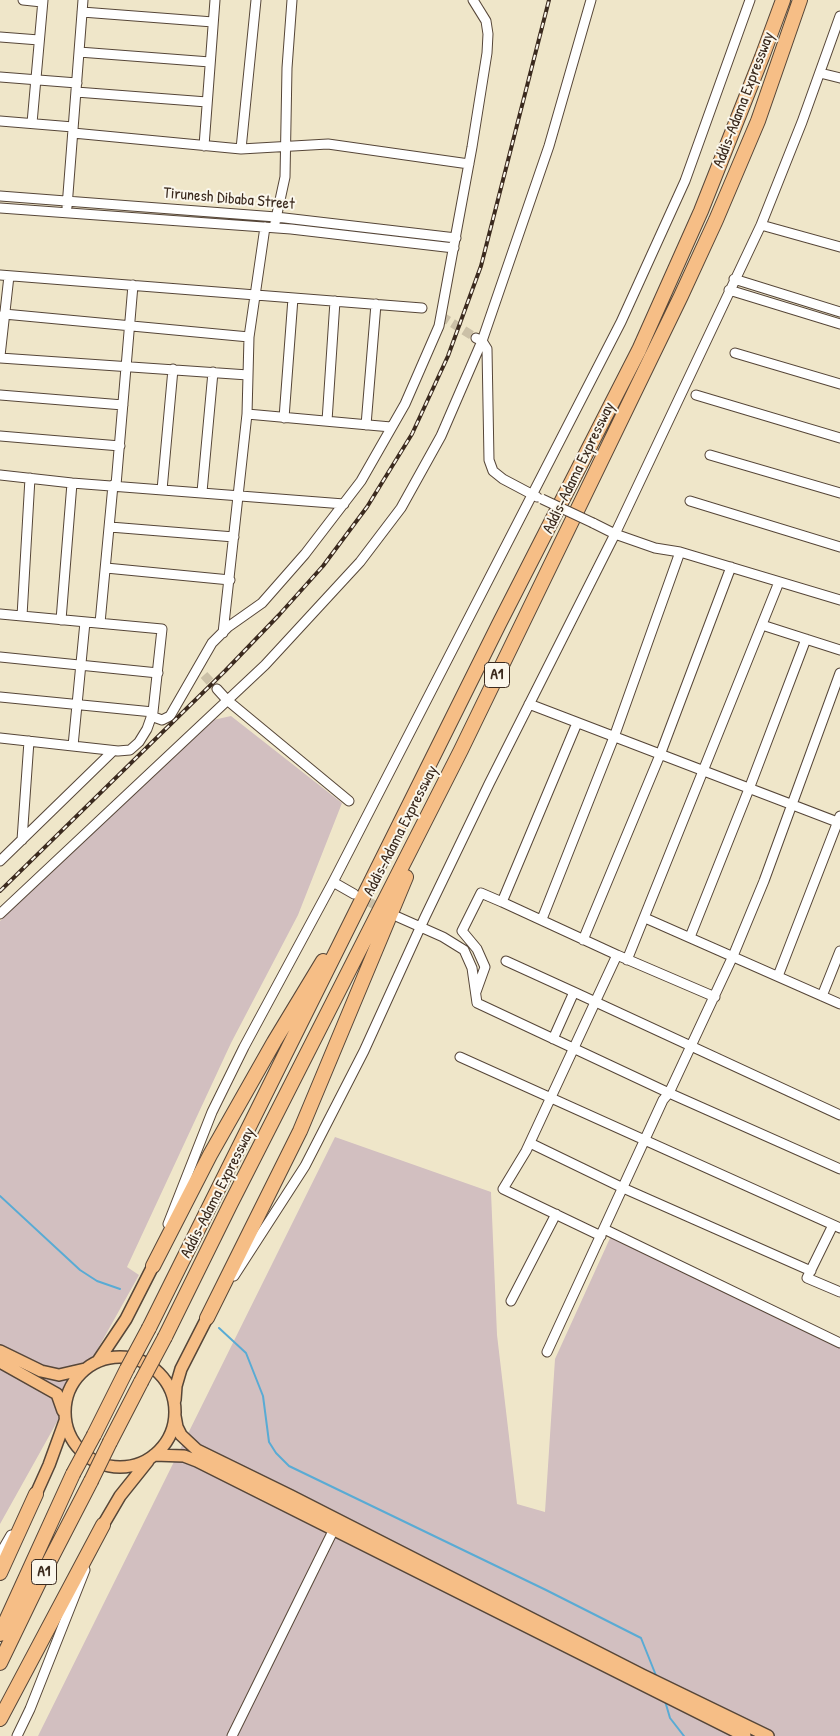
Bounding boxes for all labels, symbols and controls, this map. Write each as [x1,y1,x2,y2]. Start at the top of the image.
street label: Addis-Adama Expressway [709,29,779,171]
street label: Tirunesh Dibaba Street [163,184,295,214]
street label: Addis-Adama Expressway [539,399,619,537]
road number: A1 [484,662,510,688]
street label: Addis-Adama Expressway [360,762,442,900]
street label: Addis-Adama Expressway [177,1124,259,1262]
road number: A1 [32,1560,56,1584]

